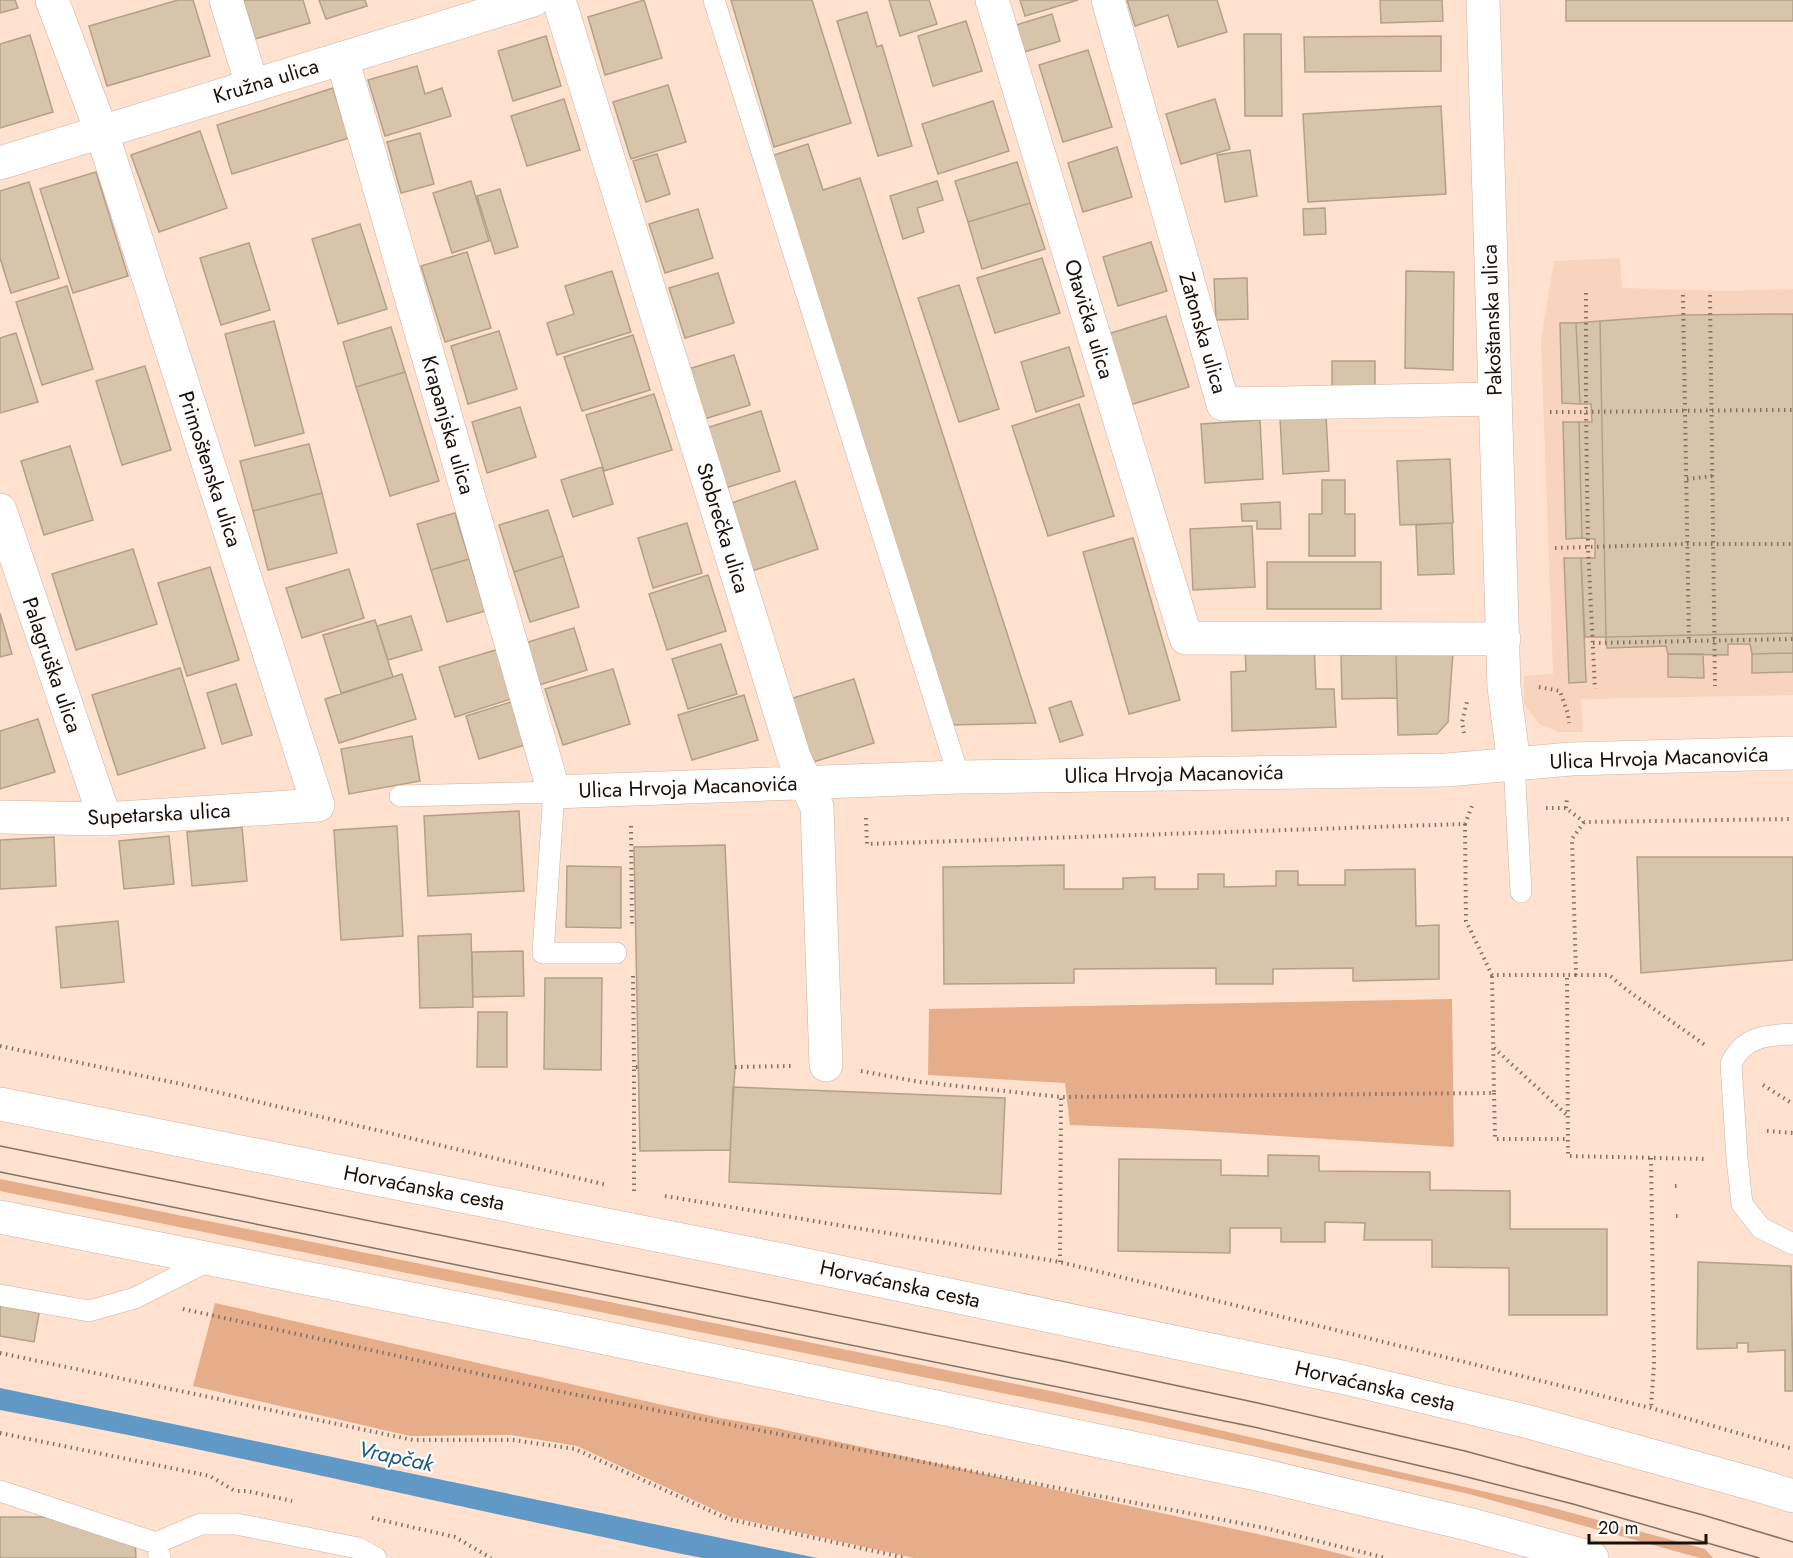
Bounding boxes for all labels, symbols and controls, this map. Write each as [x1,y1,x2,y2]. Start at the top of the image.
street label: Kružna ulica [210,51,322,111]
street label: Pakoštanska ulica [1474,244,1510,396]
street label: Otavička ulica [1057,256,1121,382]
street label: Zatonska ulica [1171,269,1235,397]
street label: Krapanjska ulica [414,352,482,498]
street label: Primoštenska ulica [171,387,249,551]
street label: Stobrečka ulica [689,459,757,597]
street label: Palagruška ulica [15,593,89,737]
street label: Ulica Hrvoja Macanovića [1549,739,1769,777]
street label: Ulica Hrvoja Macanovića [1064,757,1284,791]
street label: Ulica Hrvoja Macanovića [578,768,798,806]
street label: Supetarska ulica [87,795,231,833]
street label: Horvaćanska cesta [341,1158,507,1218]
street label: Horvaćanska cesta [817,1252,983,1316]
street label: Horvaćanska cesta [1292,1353,1458,1419]
water label: Vrapčak [356,1432,438,1480]
scale bar [1589,1507,1706,1545]
text: 20 m [1598,1515,1638,1541]

